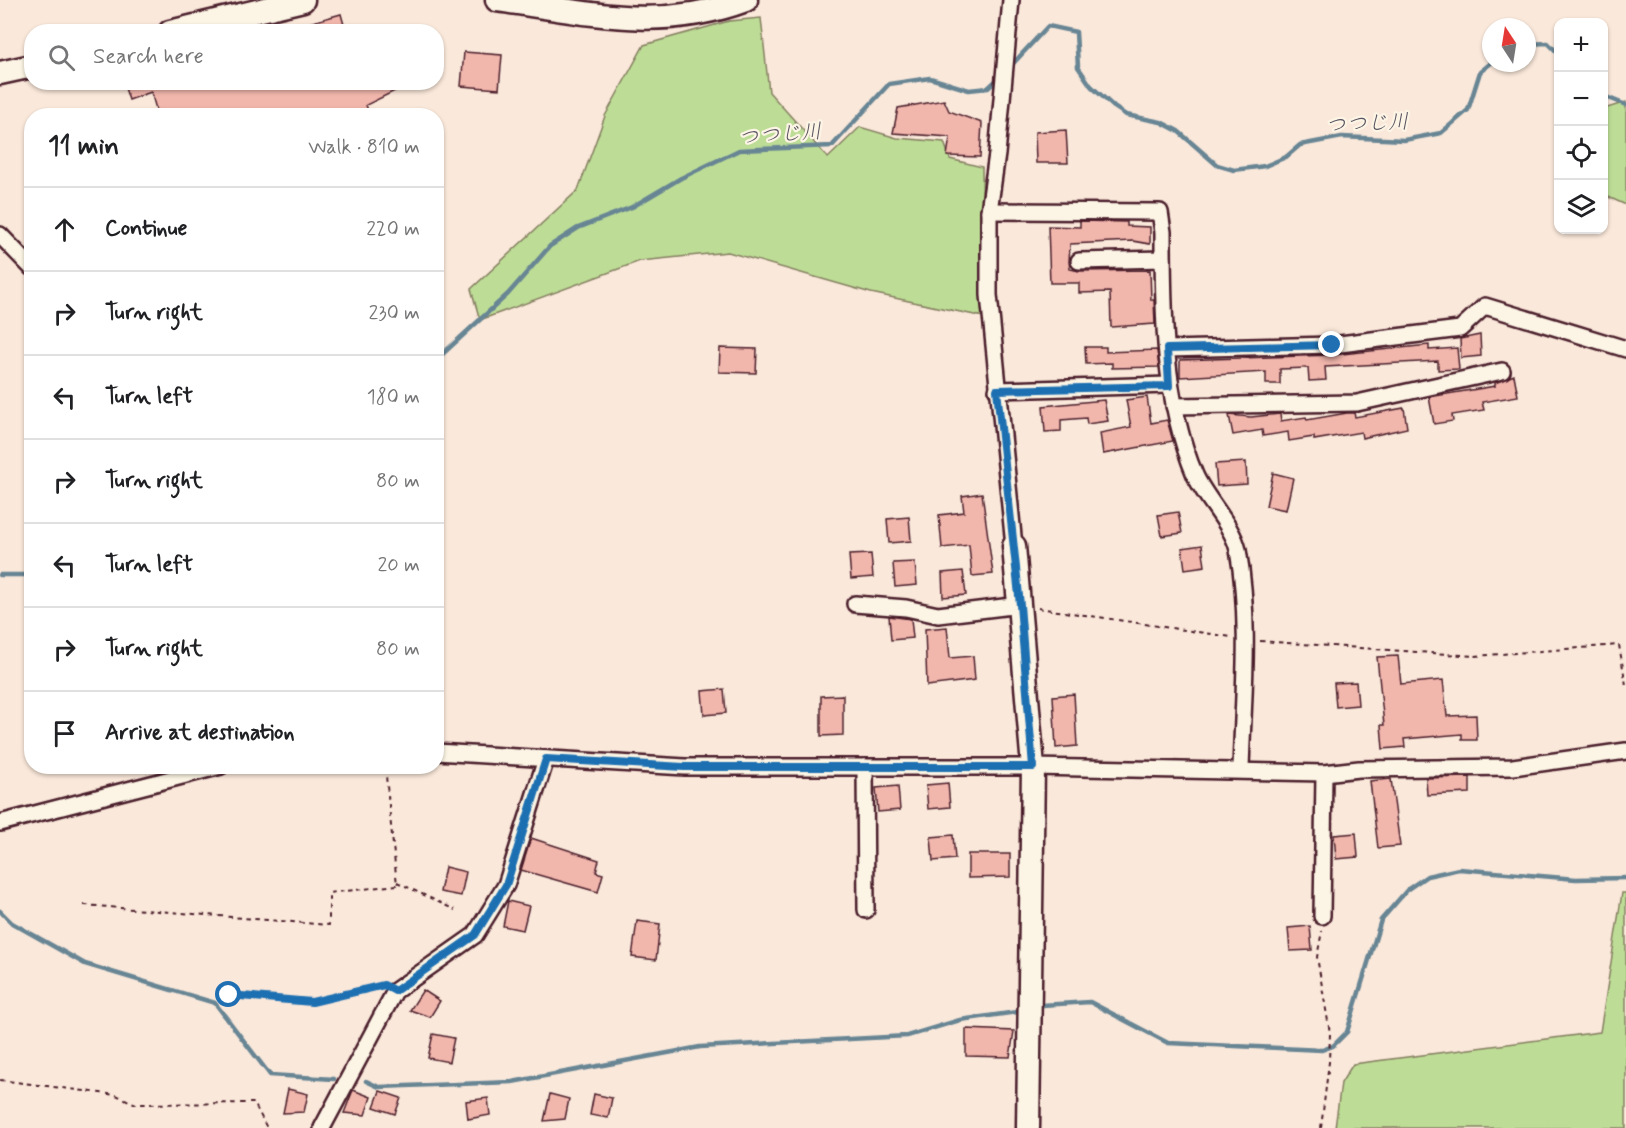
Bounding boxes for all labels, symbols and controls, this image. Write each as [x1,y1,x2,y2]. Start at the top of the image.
north arrow [1482,18,1536,72]
map controls [1554,18,1608,234]
button: + [1554,18,1608,72]
search box [24,24,444,90]
icon: search [45,41,78,74]
text: Search here [93,43,204,71]
button: − [1554,72,1608,126]
water label: つつじ川 [1324,108,1410,140]
water label: つつじ川 [737,117,823,153]
button: locate [1554,126,1608,180]
text: 11 min [48,130,119,164]
text: Walk · 810 m [308,134,420,161]
button: layers [1554,180,1608,234]
icon: ahead [48,213,81,246]
text: Continue [105,215,187,243]
text: 220 m [366,216,420,243]
icon: right [48,297,81,330]
text: Turn right [105,299,203,327]
text: 230 m [368,300,420,327]
route end [1318,331,1344,357]
icon: left [48,381,81,414]
text: Turn left [105,383,193,411]
text: 180 m [367,384,420,411]
icon: right [48,465,81,498]
text: Turn right [105,467,203,495]
text: 80 m [376,468,420,495]
icon: left [48,549,81,582]
text: Turn left [105,551,193,579]
text: 20 m [377,552,420,579]
icon: right [48,633,81,666]
text: Turn right [105,635,203,663]
text: 80 m [376,636,420,663]
icon: arrive [48,717,81,750]
text: Arrive at destination [105,719,295,747]
route start [215,981,241,1007]

